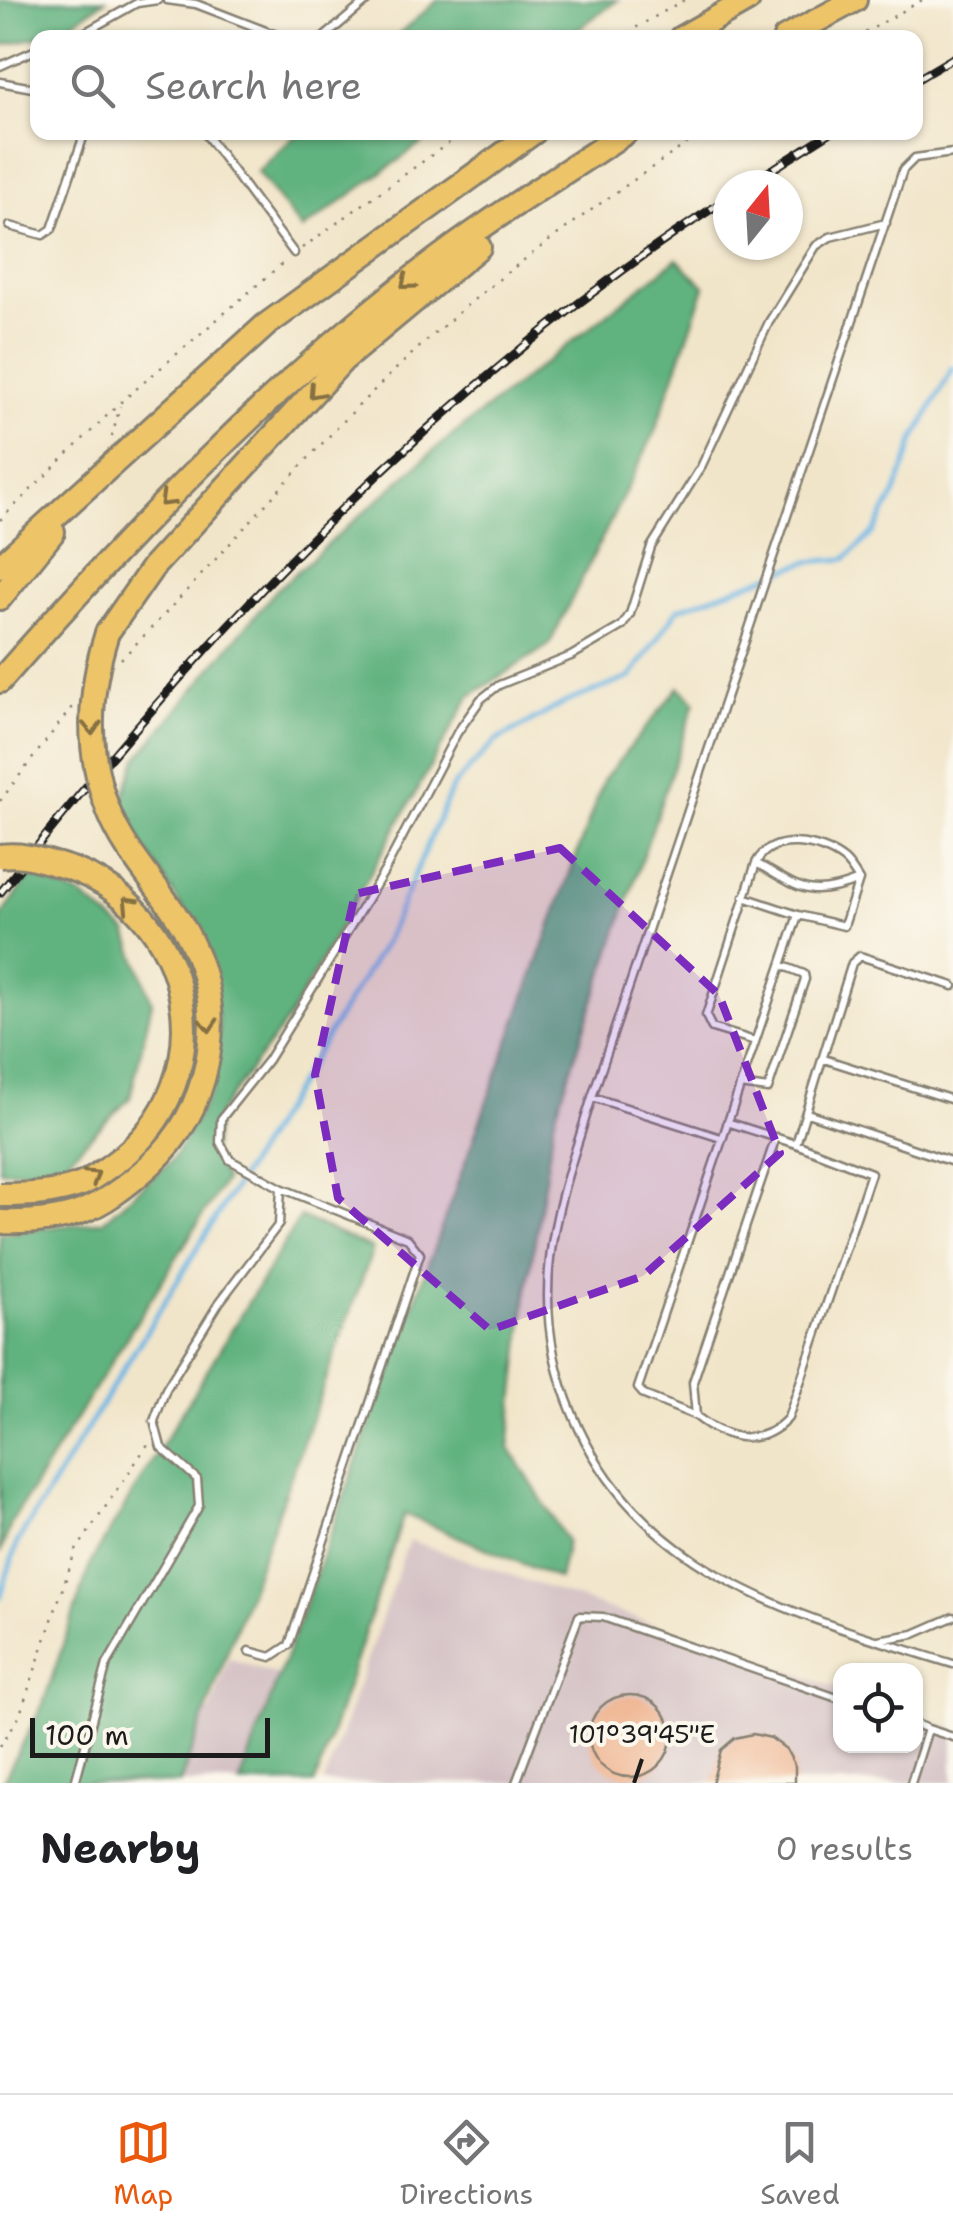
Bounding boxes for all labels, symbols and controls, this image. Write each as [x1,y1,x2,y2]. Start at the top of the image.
search box [30,30,923,140]
icon: search [65,58,120,113]
text: Search here [145,60,362,111]
north arrow [713,170,803,260]
one-way arrow [400,271,418,289]
one-way arrow [309,380,327,398]
one-way arrow [159,489,177,507]
one-way arrow [81,721,102,737]
one-way arrow [122,897,140,915]
one-way arrow [198,1017,219,1033]
one-way arrow [82,1169,100,1188]
map controls [833,1663,923,1753]
button: locate [833,1663,923,1753]
scale bar [30,1713,270,1758]
text: 100 m [45,1716,129,1754]
text: 101°39'45"E [569,1717,715,1751]
text: Nearby [40,1820,200,1876]
text: 0 results [776,1827,913,1870]
tab: Map [113,2115,173,2213]
tab: Directions [400,2115,533,2213]
tab: Saved [760,2115,840,2213]

